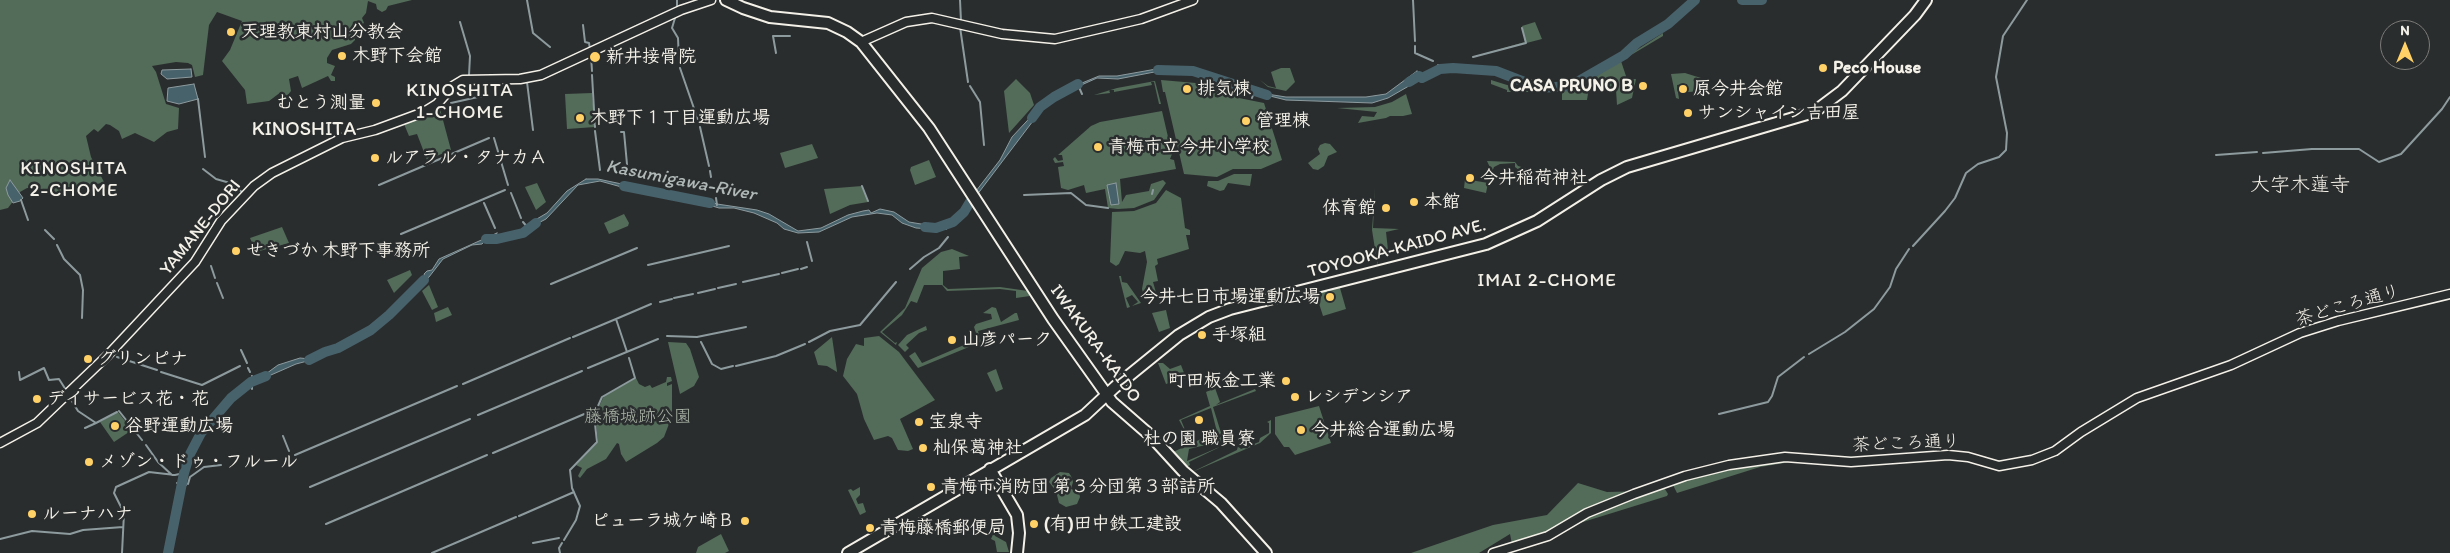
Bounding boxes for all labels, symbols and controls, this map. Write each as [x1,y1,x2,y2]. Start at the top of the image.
north arrow [2380,20,2430,70]
place label: 天理教東村山分教会 [241,21,403,43]
text: N [2400,22,2410,39]
marker: 天理教東村山分教会 [225,26,237,38]
place label: 木野下会館 [352,45,442,67]
place label: 新井接骨院 [606,46,696,68]
marker: 木野下会館 [336,50,348,62]
marker: 新井接骨院 [588,50,602,64]
place label: Peco House [1833,57,1921,79]
marker: Peco House [1817,62,1829,74]
place label: CASA PRUNO B [1510,75,1633,97]
place label: 排気棟 [1197,78,1251,100]
place label: 原今井会館 [1693,78,1783,100]
district label: KINOSHITA 1-CHOME [405,80,515,124]
marker: CASA PRUNO B [1637,80,1649,92]
marker: 排気棟 [1181,83,1193,95]
marker: 原今井会館 [1677,83,1689,95]
place label: むとう測量 [276,92,366,114]
marker: むとう測量 [370,97,382,109]
place label: サンシャイン吉田屋 [1698,102,1860,124]
place label: 木野下１丁目運動広場 [590,107,770,129]
marker: サンシャイン吉田屋 [1682,107,1694,119]
place label: 管理棟 [1256,110,1310,132]
marker: 木野下１丁目運動広場 [574,112,586,124]
marker: 管理棟 [1240,115,1252,127]
district label: KINOSHITA [246,118,362,142]
place label: 青梅市立今井小学校 [1108,136,1270,158]
marker: 青梅市立今井小学校 [1092,141,1104,153]
place label: ルアラル・タナカＡ [385,147,547,169]
marker: ルアラル・タナカＡ [369,152,381,164]
water label: Kasumigawa-River [604,155,758,207]
district label: KINOSHITA 2-CHOME [19,158,129,202]
place label: 今井稲荷神社 [1480,167,1588,189]
marker: 今井稲荷神社 [1464,172,1476,184]
district label: 大字木蓮寺 [2250,174,2350,198]
street label: YAMANE-DORI [156,176,246,280]
place label: 本館 [1424,191,1460,213]
marker: 本館 [1408,196,1420,208]
place label: 体育館 [1322,197,1376,219]
marker: 体育館 [1380,202,1392,214]
street label: TOYOOKA-KAIDO AVE. [1305,215,1489,283]
place label: せきづか 木野下事務所 [246,240,430,262]
marker: せきづか 木野下事務所 [230,245,242,257]
district label: IMAI 2-CHOME [1476,270,1618,292]
street label: IWAKURA-KAIDO [1045,281,1145,407]
street label: 茶どころ通り [2293,281,2403,331]
place label: 今井七日市場運動広場 [1140,286,1320,308]
marker: 今井七日市場運動広場 [1324,291,1336,303]
place label: 手塚組 [1212,324,1266,346]
place label: 山彦パーク [962,329,1052,351]
marker: 手塚組 [1196,329,1208,341]
marker: 山彦パーク [946,334,958,346]
place label: グリンピナ [98,348,188,370]
marker: グリンピナ [82,353,94,365]
place label: 町田板金工業 [1168,370,1276,392]
marker: 町田板金工業 [1280,375,1292,387]
place label: レシデンシア [1305,386,1413,408]
place label: デイサービス花・花 [47,388,209,410]
marker: レシデンシア [1289,391,1301,403]
marker: デイサービス花・花 [31,393,43,405]
park label: 藤橋城跡公園 [584,406,692,428]
place label: 宝泉寺 [929,411,983,433]
marker: 杜の園 職員寮 [1193,414,1205,426]
place label: 谷野運動広場 [125,415,233,437]
marker: 宝泉寺 [913,416,925,428]
place label: 今井総合運動広場 [1311,419,1455,441]
marker: 谷野運動広場 [109,420,121,432]
marker: 今井総合運動広場 [1295,424,1307,436]
place label: 杜の園 職員寮 [1143,428,1255,450]
street label: 茶どころ通り [1852,431,1960,457]
place label: 杣保葛神社 [933,437,1023,459]
marker: 杣保葛神社 [917,442,929,454]
place label: メゾン・ドゥ・フルール [99,451,298,473]
marker: メゾン・ドゥ・フルール [83,456,95,468]
place label: 青梅市消防団 第３分団第３部詰所 [941,476,1215,498]
marker: 青梅市消防団 第３分団第３部詰所 [925,481,937,493]
place label: ルーナハナ [42,503,133,525]
marker: ルーナハナ [26,508,38,520]
place label: ピューラ城ケ崎Ｂ [591,510,735,532]
place label: (有)田中鉄工建設 [1044,513,1182,535]
marker: ピューラ城ケ崎Ｂ [739,515,751,527]
place label: 青梅藤橋郵便局 [880,517,1006,539]
marker: (有)田中鉄工建設 [1028,518,1040,530]
marker: 青梅藤橋郵便局 [864,522,876,534]

